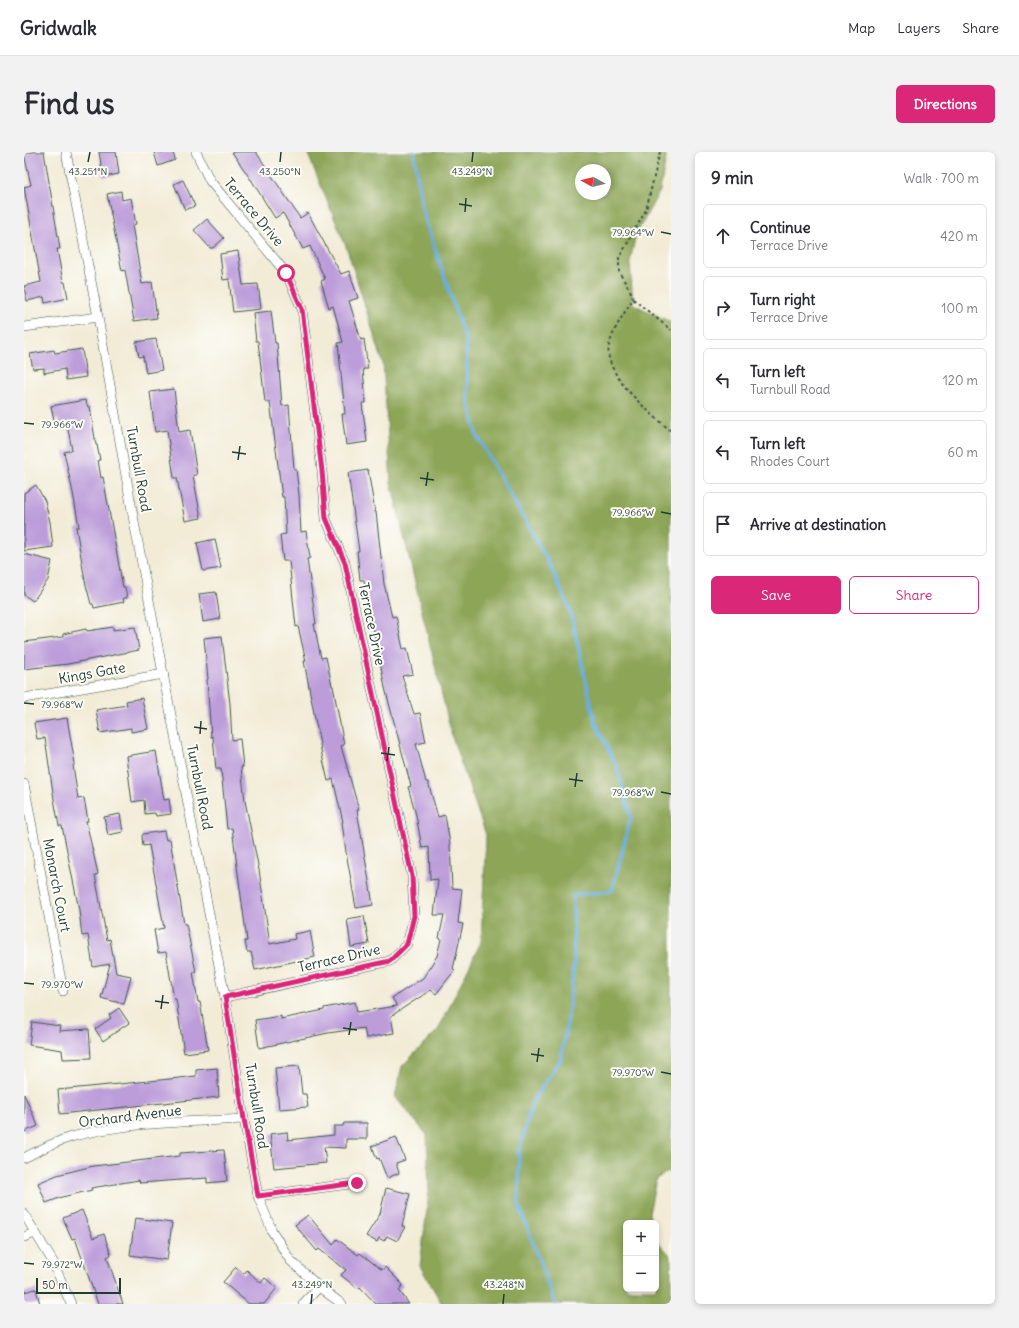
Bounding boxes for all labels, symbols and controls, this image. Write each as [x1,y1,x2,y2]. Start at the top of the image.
text: Gridwalk [20,16,97,40]
text: Map [848,19,875,37]
text: Layers [897,19,940,37]
text: Share [962,19,999,37]
button: Directions [896,85,995,123]
text: Find us [24,86,115,122]
north arrow [575,164,611,200]
text: 43.251°N [69,165,107,178]
text: 43.250°N [259,165,301,178]
text: 43.249°N [452,165,492,178]
text: 9 min [711,167,753,189]
text: Walk · 700 m [904,170,979,187]
street label: Terrace Drive [220,174,288,250]
text: Continue [750,218,811,237]
icon: ahead [712,225,734,247]
text: 79.964°W [612,226,654,239]
text: 420 m [940,228,978,245]
text: Terrace Drive [750,237,828,254]
route start [277,264,295,282]
text: Turn right [750,290,815,309]
icon: right [712,297,734,319]
text: 100 m [941,300,978,317]
text: Terrace Drive [750,309,828,326]
text: Turn left [750,362,805,381]
icon: left [712,369,734,391]
text: 120 m [943,372,978,389]
text: Turnbull Road [750,381,830,398]
text: 79.966°W [41,418,83,431]
street label: Turnbull Road [123,425,155,513]
text: Turn left [750,434,805,453]
icon: left [712,441,734,463]
text: 60 m [947,444,978,461]
text: Rhodes Court [750,453,830,470]
text: 79.966°W [612,506,654,519]
icon: arrive [712,513,734,535]
text: Arrive at destination [750,515,886,534]
button: Save [711,576,841,614]
button: Share [849,576,979,614]
street label: Terrace Drive [354,581,390,667]
street label: Kings Gate [57,658,127,688]
text: 79.968°W [41,698,83,711]
street label: Turnbull Road [183,743,217,831]
text: 79.968°W [612,786,654,799]
street label: Monarch Court [39,837,75,934]
street label: Terrace Drive [296,940,382,976]
text: 79.970°W [41,978,83,991]
street label: Turnbull Road [241,1062,273,1150]
text: 79.970°W [612,1066,654,1079]
street label: Orchard Avenue [77,1101,183,1131]
route end [348,1174,366,1192]
map controls [623,1220,659,1292]
button: + [623,1220,659,1256]
button: − [623,1256,659,1292]
text: 79.972°W [41,1258,83,1271]
scale bar [36,1276,121,1295]
text: 50 m [42,1278,68,1292]
text: 43.249°N [292,1278,332,1291]
text: 43.248°N [484,1278,524,1291]

